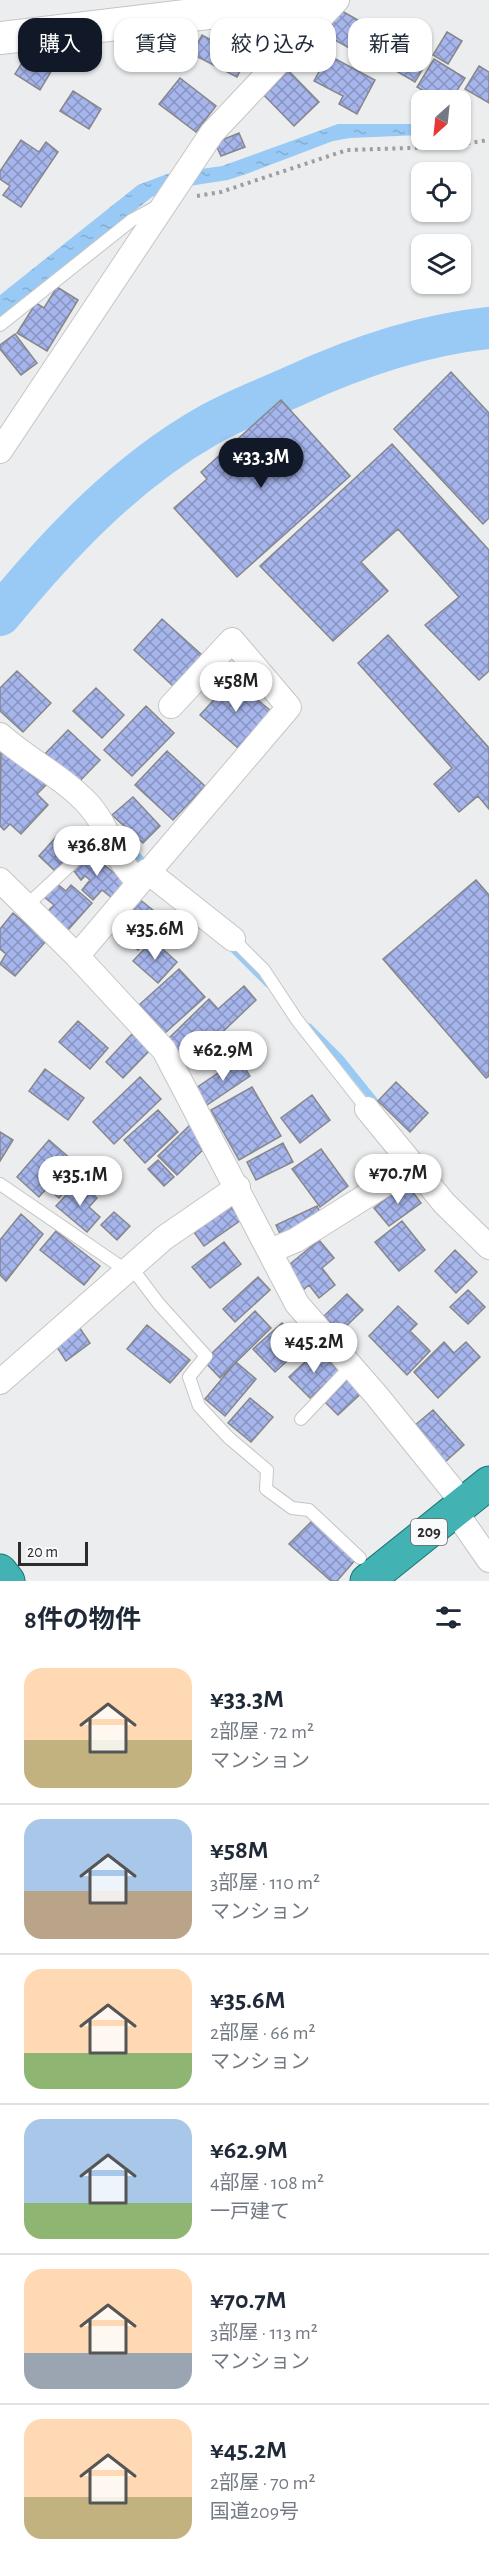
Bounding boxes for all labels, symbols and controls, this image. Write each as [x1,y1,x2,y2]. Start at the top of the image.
chip: 購入 [18,18,102,72]
chip: 賃貸 [114,18,198,72]
chip: 絞り込み [210,18,336,72]
chip: 新着 [348,18,432,72]
north arrow [411,90,471,150]
map controls [411,90,471,294]
button: locate [411,162,471,222]
button: layers [411,234,471,294]
pin: ¥33.3M [212,438,310,489]
text: ¥33.3M [233,447,289,467]
pin: ¥58M [200,662,272,713]
text: ¥58M [214,671,258,691]
pin: ¥36.8M [48,826,146,877]
text: ¥36.8M [67,835,127,855]
pin: ¥35.6M [106,910,204,961]
text: ¥35.6M [126,919,184,939]
pin: ¥62.9M [174,1031,272,1082]
text: ¥62.9M [193,1040,253,1060]
pin: ¥70.7M [349,1154,447,1205]
pin: ¥35.1M [31,1156,129,1207]
text: ¥70.7M [369,1163,427,1183]
text: ¥35.1M [52,1165,108,1185]
pin: ¥45.2M [265,1323,363,1374]
text: ¥45.2M [284,1332,344,1352]
road number: 209 [411,1519,447,1545]
scale bar [18,1539,88,1566]
text: 20 m [27,1544,58,1560]
icon: filters [432,1601,465,1634]
text: 8件の物件 [24,1607,141,1633]
text: ¥33.3M [210,1686,284,1712]
icon: home [72,1692,144,1764]
text: 2部屋 · 72 m² [210,1722,314,1742]
text: マンション [210,1751,310,1771]
text: ¥58M [210,1837,268,1863]
icon: home [72,1843,144,1915]
text: 3部屋 · 110 m² [210,1873,320,1893]
text: マンション [210,1902,310,1922]
text: ¥35.6M [210,1987,285,2013]
icon: home [72,1993,144,2065]
text: 2部屋 · 66 m² [210,2023,315,2043]
text: マンション [210,2052,310,2072]
text: ¥62.9M [210,2137,288,2163]
icon: home [72,2143,144,2215]
text: 4部屋 · 108 m² [210,2173,324,2193]
text: 一戸建て [210,2202,290,2222]
text: ¥70.7M [210,2287,286,2313]
icon: home [72,2293,144,2365]
text: 3部屋 · 113 m² [210,2323,318,2343]
text: マンション [210,2352,310,2372]
text: ¥45.2M [210,2437,287,2463]
icon: home [72,2443,144,2515]
text: 2部屋 · 70 m² [210,2473,315,2493]
text: 国道209号 [210,2502,299,2522]

